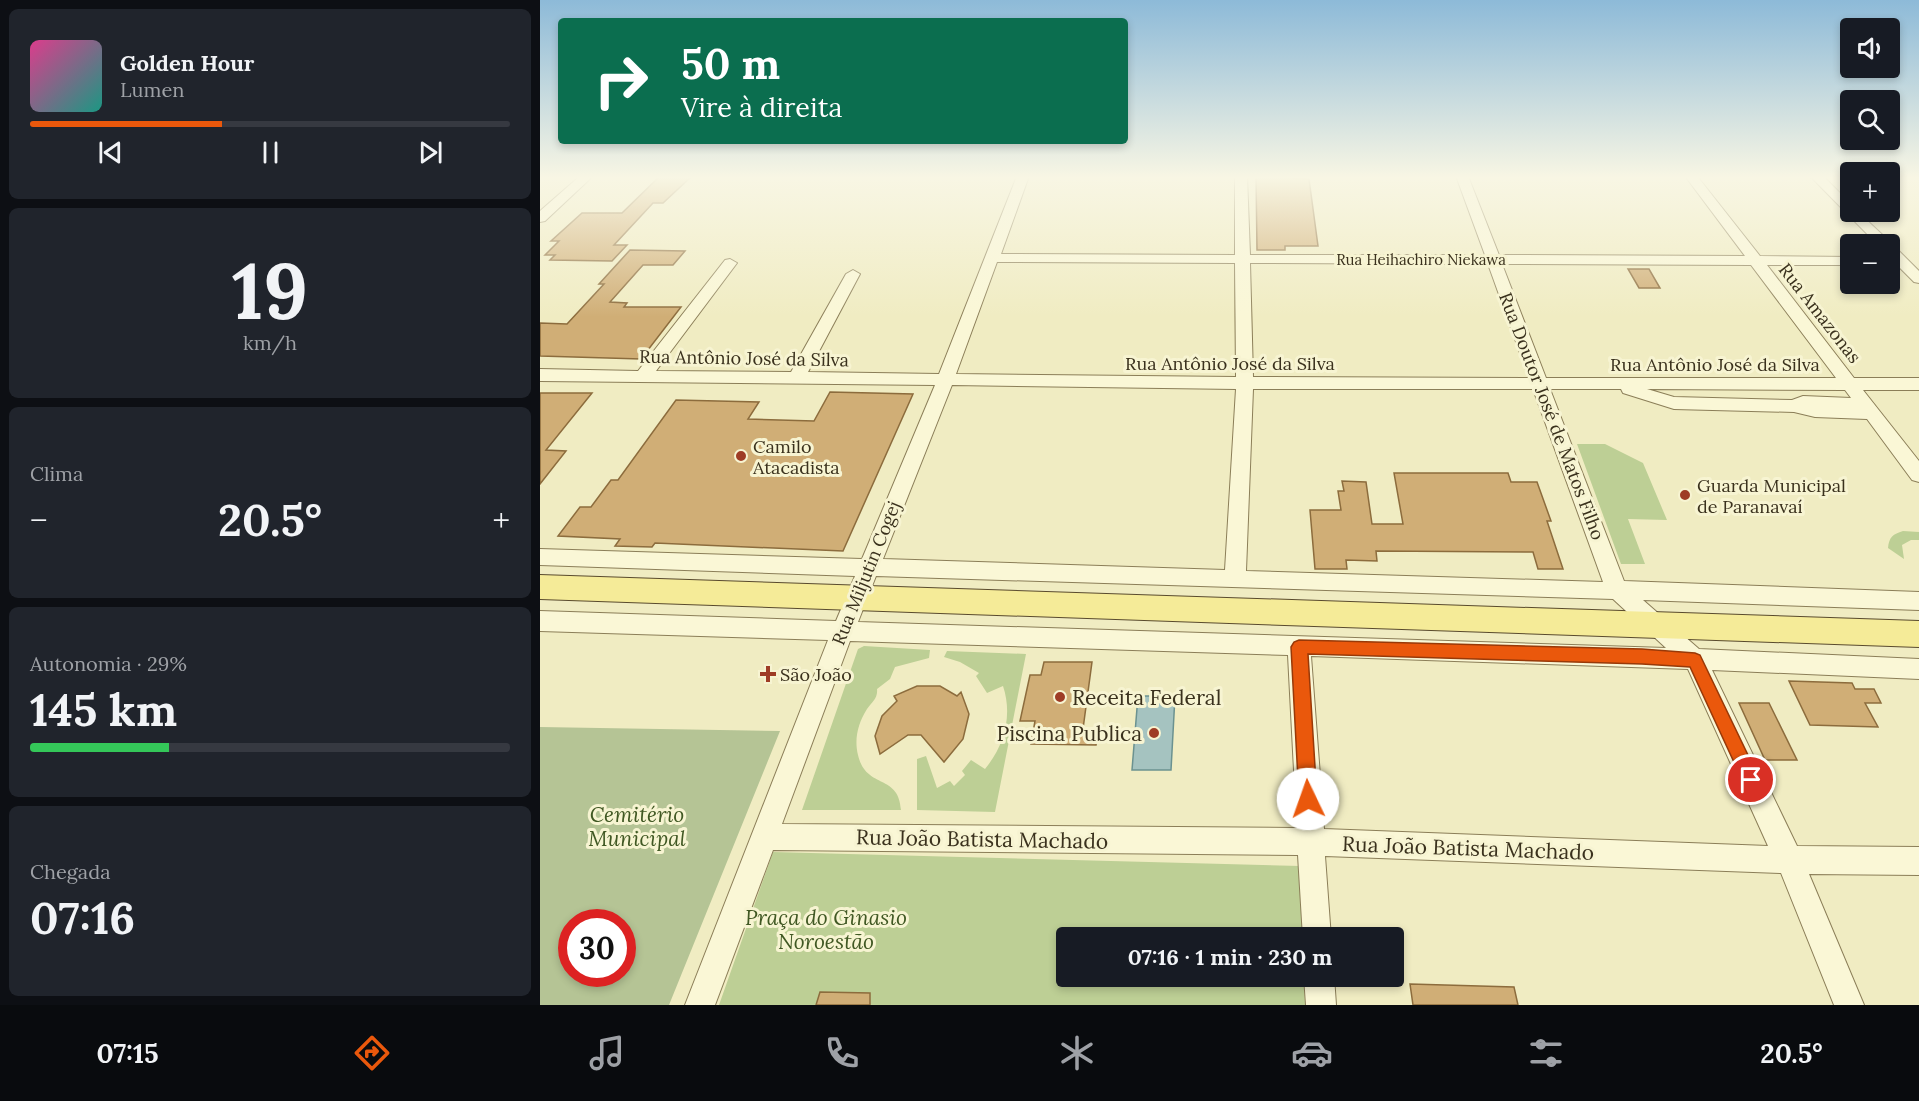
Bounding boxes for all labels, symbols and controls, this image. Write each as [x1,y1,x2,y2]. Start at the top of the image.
map controls [1840,18,1900,294]
button: sound [1840,18,1900,78]
text: 50 m [681,37,780,91]
icon: right [582,42,660,120]
text: Golden Hour [120,49,254,77]
text: Lumen [120,77,184,102]
text: Vire à direita [681,90,842,124]
button: search [1840,90,1900,150]
icon: previous [94,136,127,169]
icon: pause [254,136,287,169]
icon: next [414,136,447,169]
button: + [1840,162,1900,222]
button: − [1840,234,1900,294]
text: 19 [232,241,308,340]
street label: Rua Heihachiro Niekawa [1336,250,1506,269]
street label: Rua Amazonas [1774,258,1866,368]
street label: Rua Doutor José de Matos Filho [1494,289,1610,543]
text: km/h [243,330,297,355]
street label: Rua Antônio José da Silva [639,345,849,371]
street label: Rua Antônio José da Silva [1125,352,1335,375]
street label: Rua Antônio José da Silva [1610,353,1820,376]
place label: Camilo Atacadista [752,435,840,479]
marker: Camilo Atacadista [734,449,748,463]
text: Clima [30,461,83,486]
place label: Guarda Municipal de Paranavaí [1697,474,1846,518]
marker: Guarda Municipal de Paranavaí [1678,488,1692,502]
text: 20.5° [218,491,322,548]
street label: Rua Miljutin Cogej [827,498,905,648]
text: − [30,499,48,541]
text: + [492,499,510,541]
text: Autonomia · 29% [30,651,187,676]
place label: São João [780,663,852,686]
marker: São João [761,667,775,681]
text: 145 km [30,681,177,738]
place label: Receita Federal [1072,684,1221,711]
marker: Receita Federal [1053,690,1067,704]
place label: Piscina Publica [996,720,1142,747]
marker: Piscina Publica [1147,726,1161,740]
pin [1725,754,1776,805]
icon: arrive [1734,763,1767,796]
position arrow [1276,767,1340,831]
park label: Cemitério Municipal [588,801,686,852]
street label: Rua João Batista Machado [856,823,1108,855]
street label: Rua João Batista Machado [1341,830,1595,866]
text: Chegada [30,859,110,884]
text: 07:16 [30,889,135,946]
park label: Praça do Ginasio Noroestão [745,904,907,955]
speed limit sign: 30 [558,909,636,987]
text: 07:16 · 1 min · 230 m [1128,943,1332,971]
icon: directions [351,1032,393,1074]
icon: music [586,1032,628,1074]
icon: phone [821,1032,863,1074]
icon: climate [1056,1032,1098,1074]
icon: car [1291,1032,1333,1074]
icon: filters [1525,1032,1567,1074]
text: 07:15 [96,1036,159,1070]
text: 20.5° [1760,1036,1823,1070]

